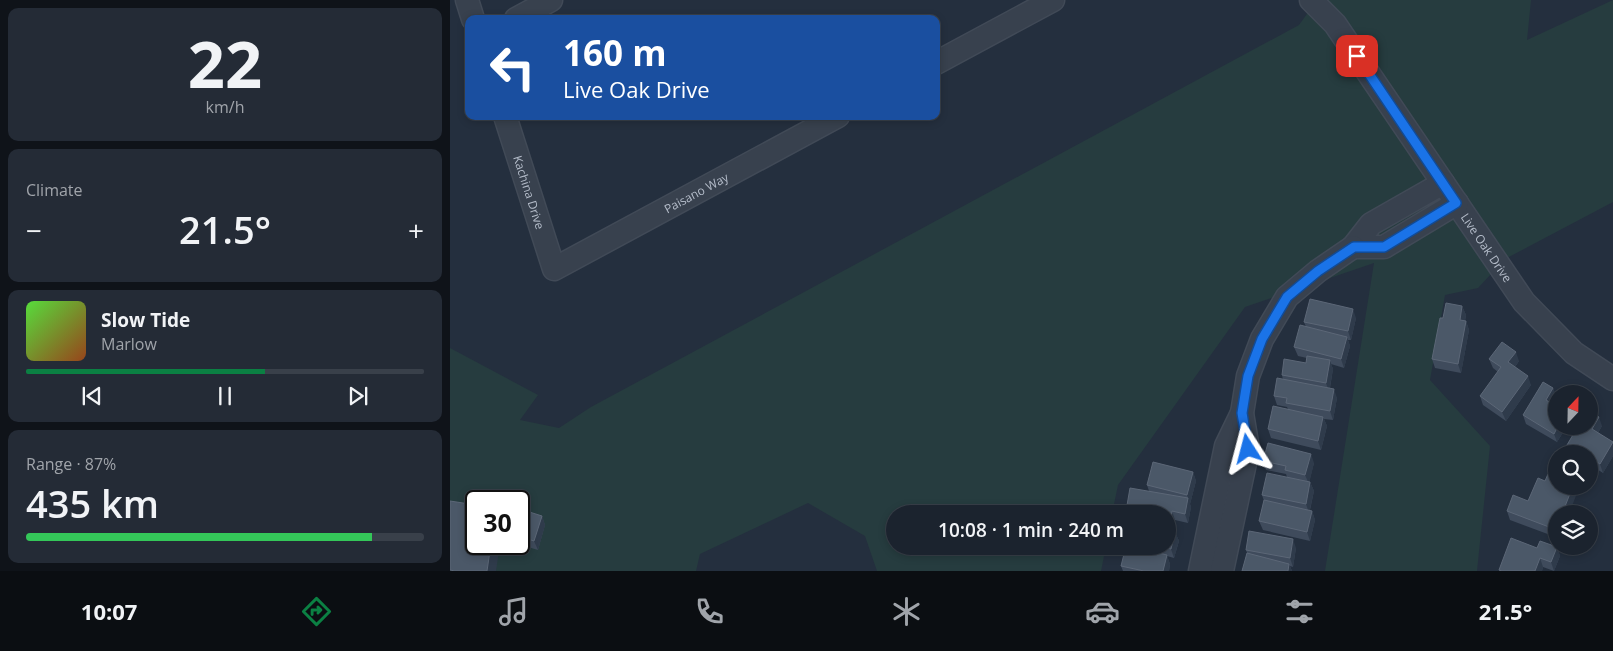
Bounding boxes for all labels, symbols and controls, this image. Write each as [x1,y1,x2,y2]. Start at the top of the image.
text: 22 [188,19,262,107]
text: 160 m [563,29,667,76]
icon: left [480,35,545,100]
pin [1336,35,1378,77]
icon: arrive [1343,42,1371,70]
text: Live Oak Drive [563,74,710,104]
text: km/h [206,96,244,118]
street label: Kachina Drive [510,153,549,232]
street label: Paisano Way [661,168,732,217]
text: Climate [26,179,83,201]
text: 21.5° [179,203,271,255]
street label: Live Oak Drive [1457,209,1517,285]
text: − [26,211,42,249]
text: + [408,211,424,249]
text: Slow Tide [101,307,190,333]
text: Marlow [101,333,157,355]
icon: previous [78,382,106,410]
icon: pause [211,382,239,410]
icon: next [344,382,372,410]
north arrow [1548,385,1598,435]
map controls [1548,385,1598,555]
position arrow [1221,422,1273,474]
button: search [1548,445,1598,495]
text: Range · 87% [26,453,116,475]
text: 435 km [26,477,159,529]
speed limit sign: 30 [465,490,530,555]
button: layers [1548,505,1598,555]
text: 10:08 · 1 min · 240 m [938,517,1124,543]
icon: directions [299,594,334,629]
icon: music [496,594,531,629]
icon: phone [692,594,727,629]
icon: climate [889,594,924,629]
icon: car [1085,594,1120,629]
icon: filters [1282,594,1317,629]
text: 10:07 [81,596,137,626]
text: 21.5° [1479,596,1532,626]

